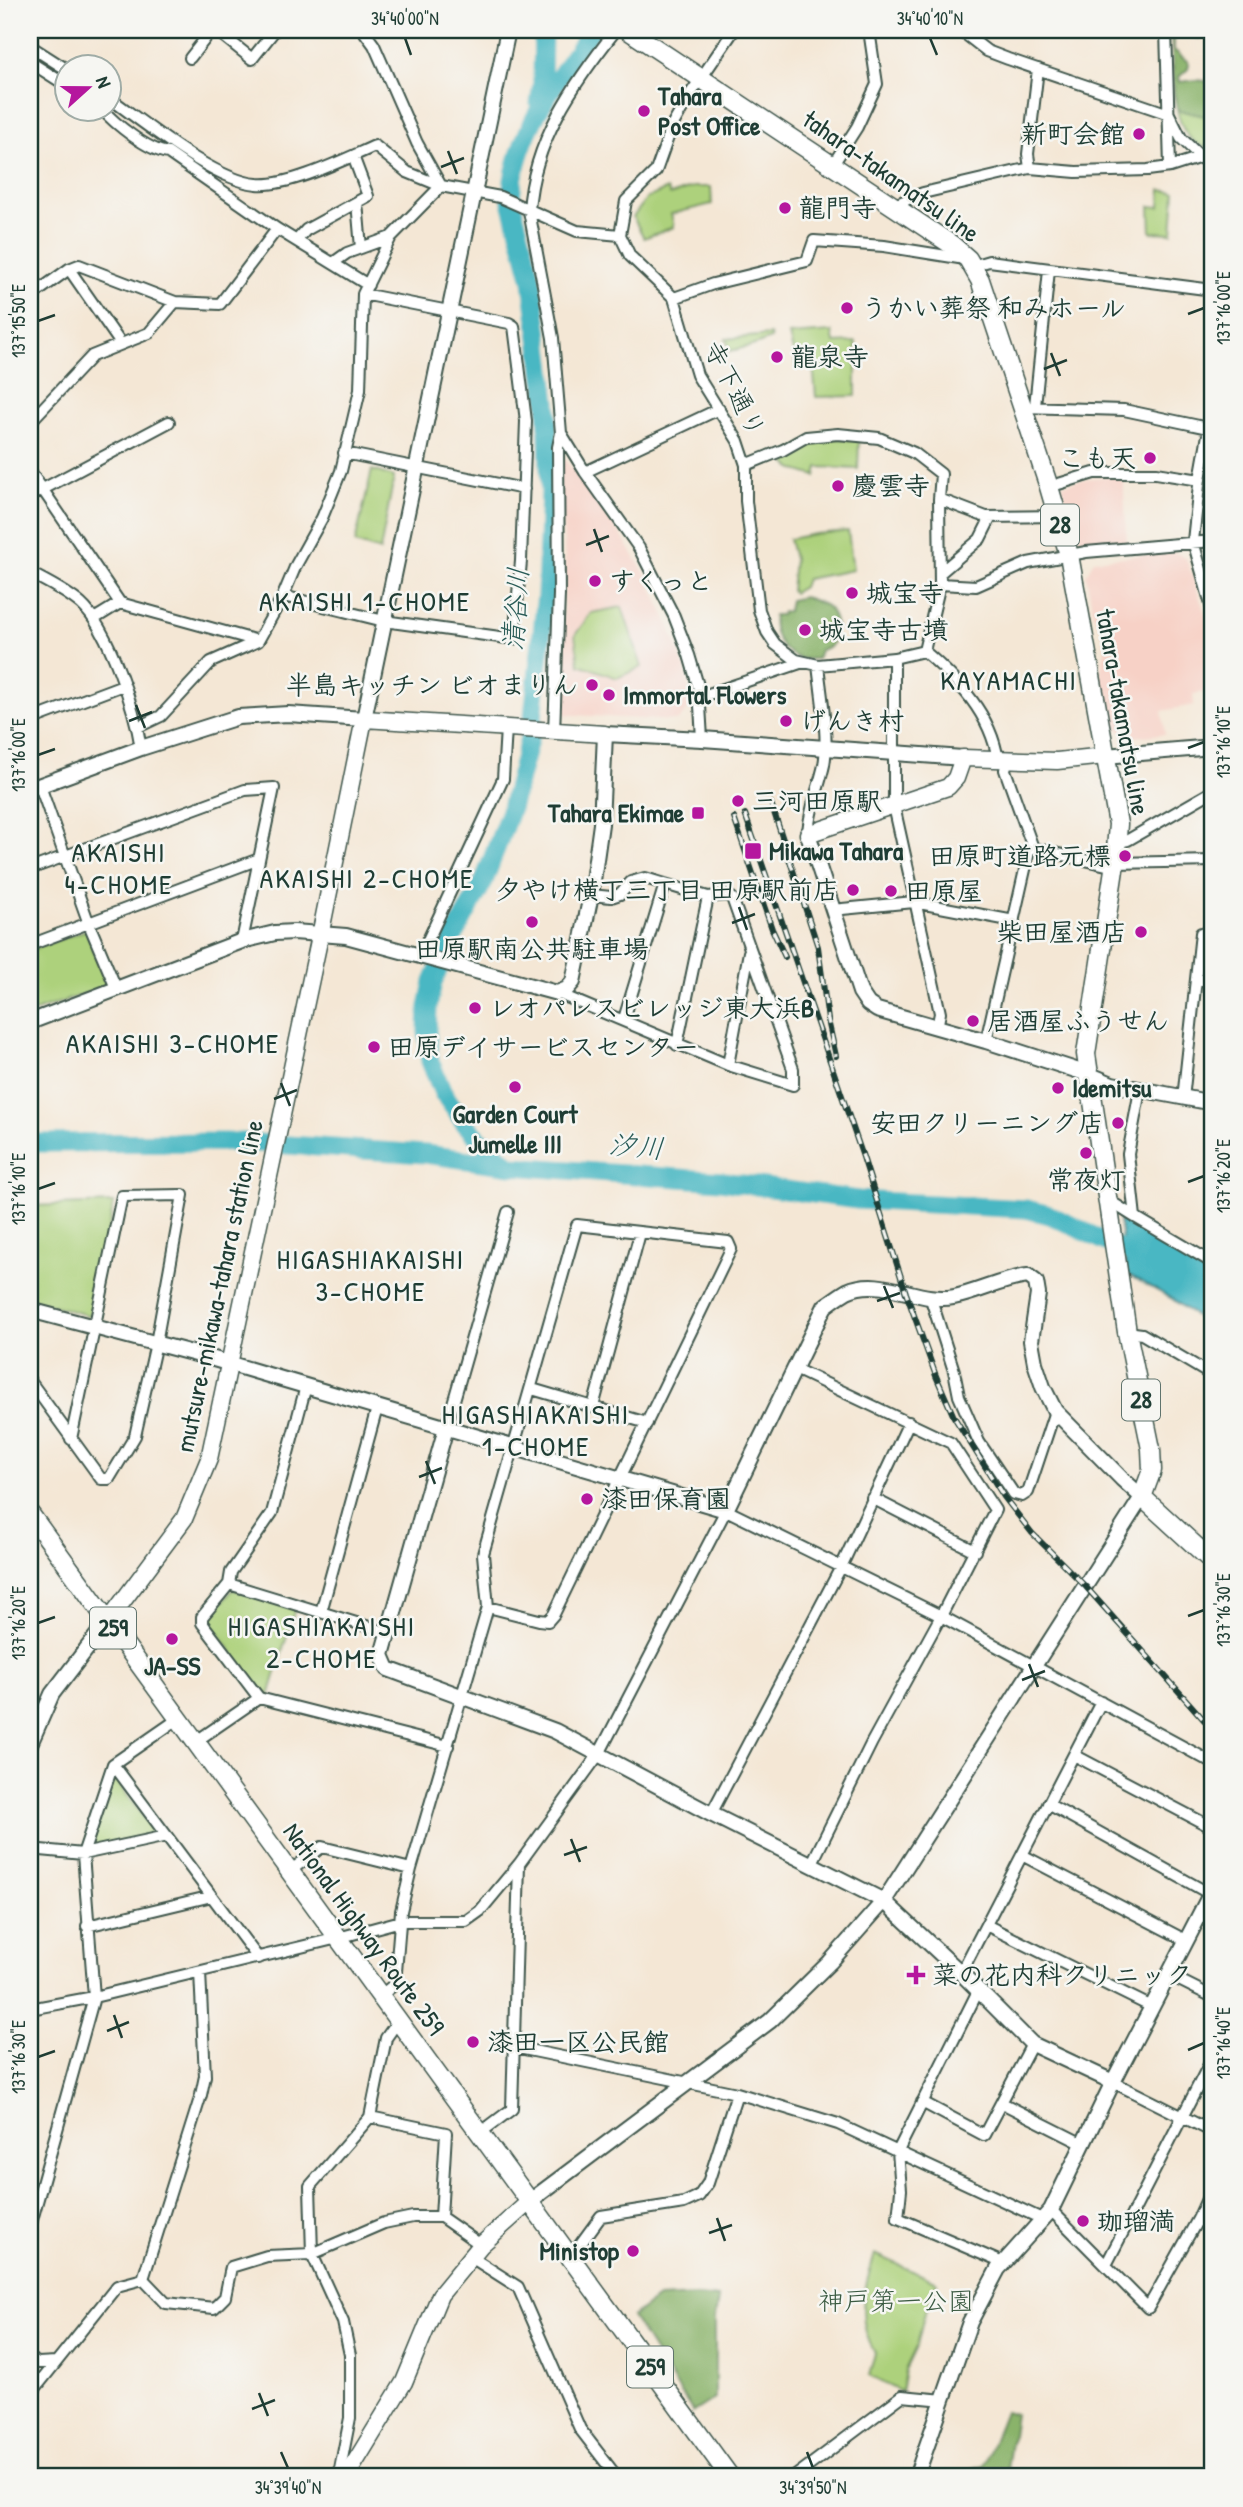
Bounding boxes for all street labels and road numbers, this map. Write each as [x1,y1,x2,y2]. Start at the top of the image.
street label: tahara-takamatsu line [796,101,987,250]
street label: 寺下通り [696,334,775,443]
road number: 28 [1041,504,1079,546]
street label: tahara-takamatsu line [1088,606,1159,818]
street label: mutsure-mikawa-tahara station line [166,1116,271,1455]
road number: 28 [1122,1380,1160,1420]
road number: 259 [90,1608,136,1648]
street label: National Highway Route 259 [275,1815,453,2042]
road number: 259 [627,2346,673,2388]

